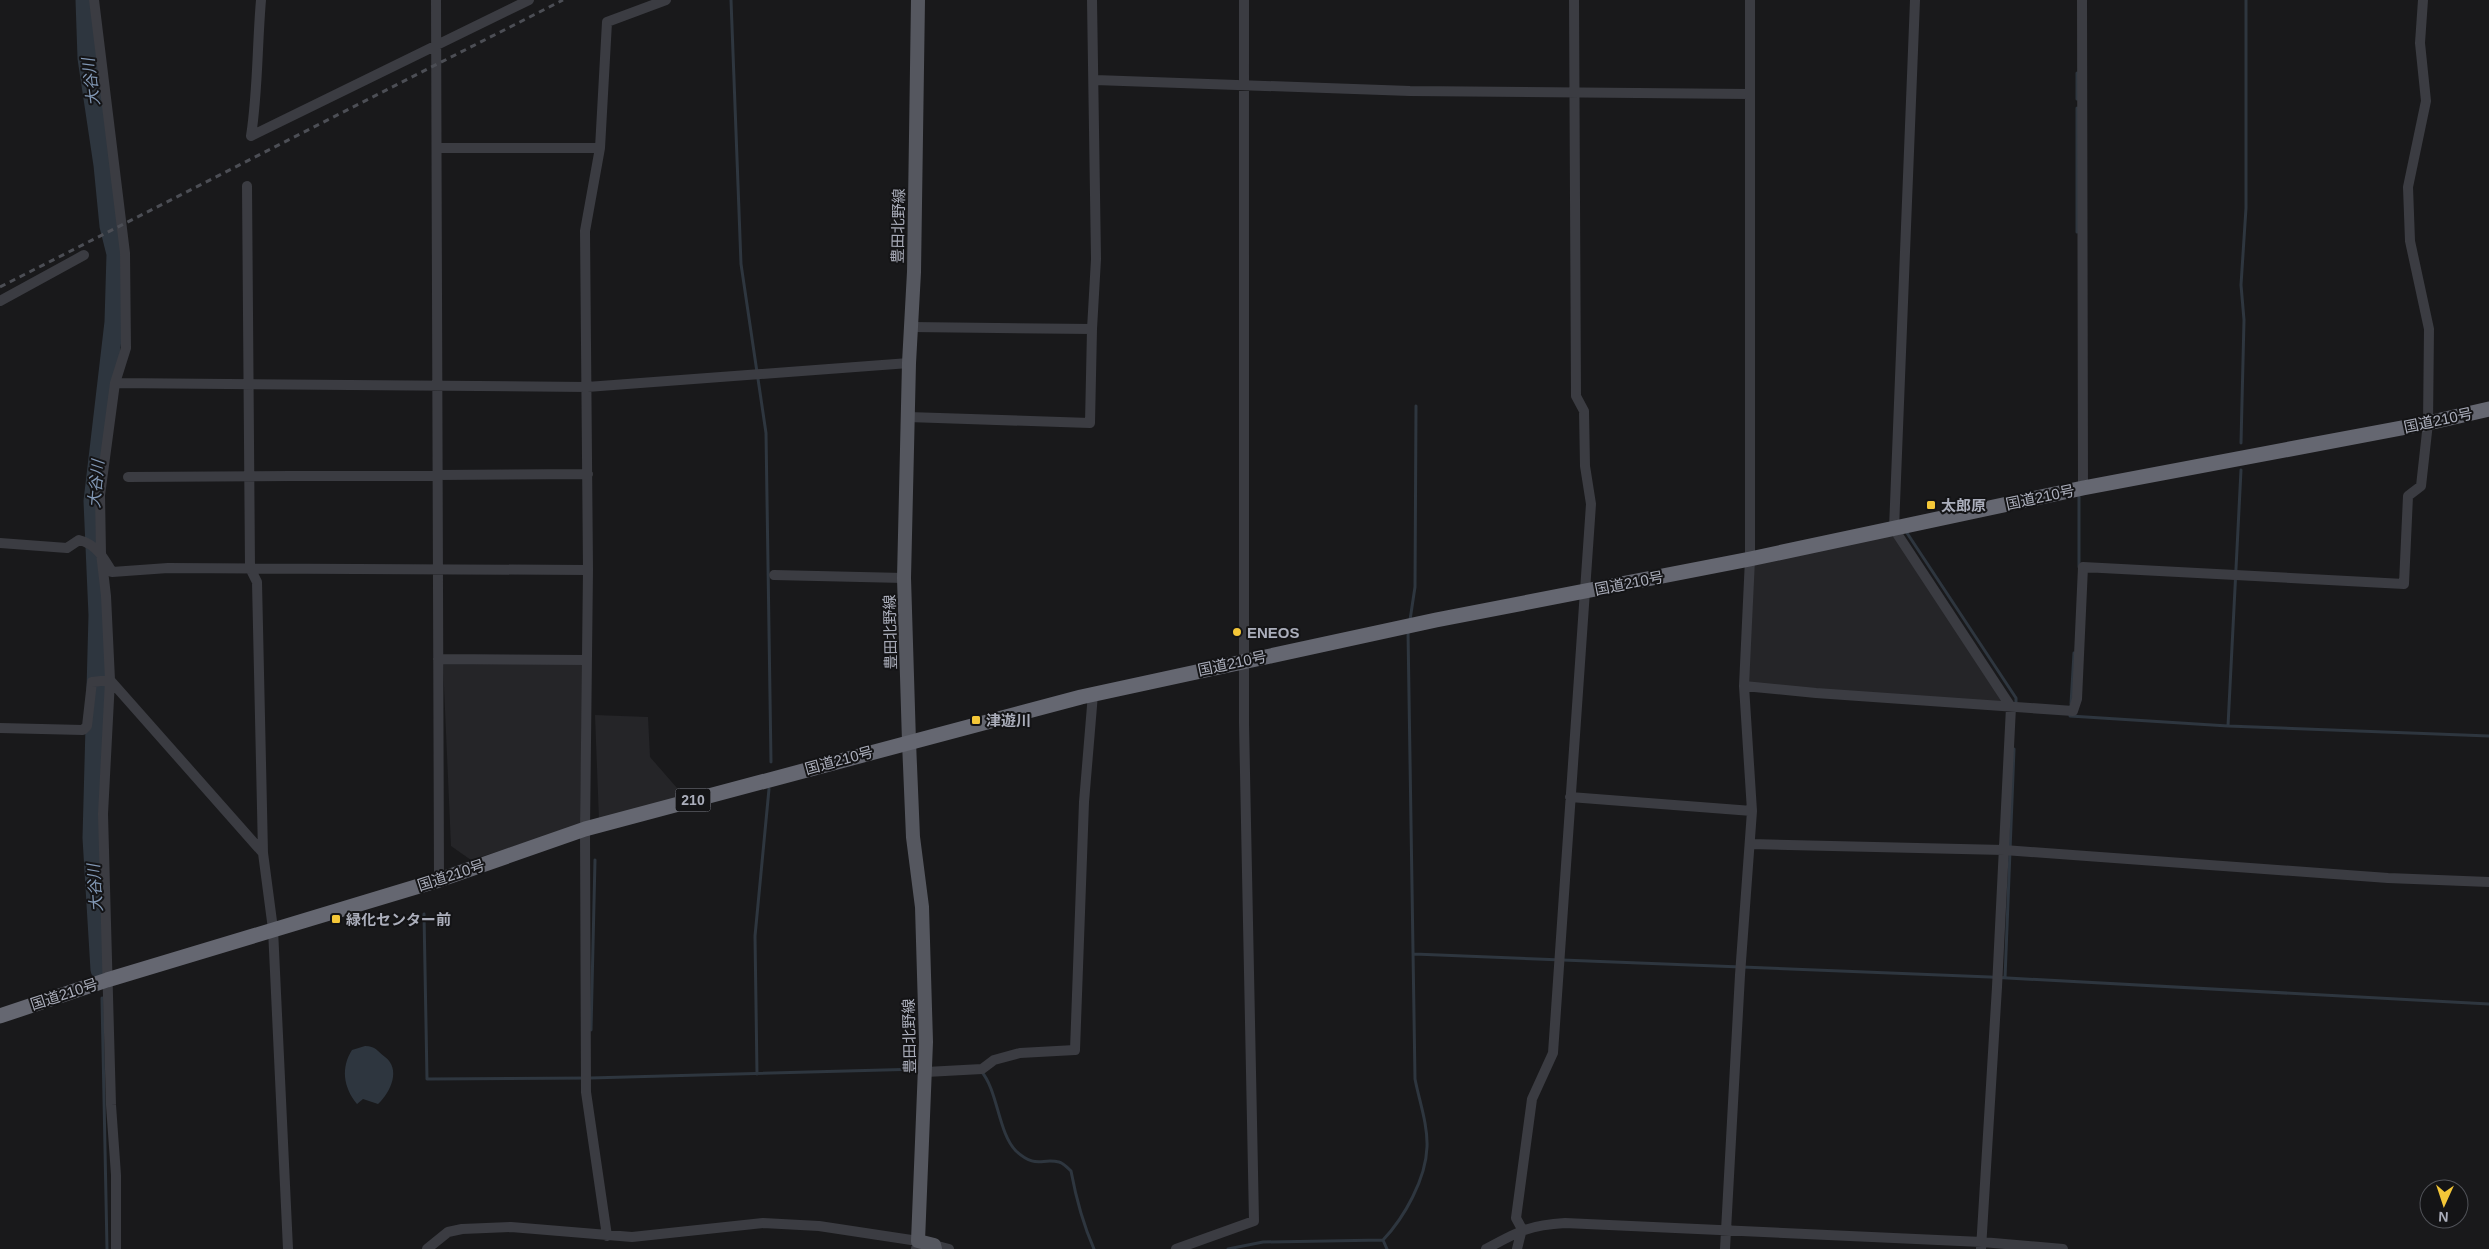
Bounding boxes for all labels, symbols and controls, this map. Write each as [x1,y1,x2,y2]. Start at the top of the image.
water label: 大谷川 [79,55,102,107]
street label: 豊田北野線 [889,188,907,264]
street label: 国道210号 [2402,404,2474,436]
water label: 大谷川 [85,457,107,509]
street label: 国道210号 [2004,481,2076,513]
place label: 太郎原 [1941,497,1986,514]
marker: 太郎原 [1925,499,1937,511]
street label: 国道210号 [1593,568,1665,598]
street label: 豊田北野線 [881,594,899,670]
place label: ENEOS [1247,624,1300,641]
marker: ENEOS [1231,626,1243,638]
street label: 国道210号 [1196,647,1268,679]
place label: 津遊川 [986,712,1031,729]
marker: 津遊川 [970,714,982,726]
street label: 国道210号 [803,743,875,777]
road number: 210 [676,788,710,812]
street label: 国道210号 [415,856,487,894]
water label: 大谷川 [85,861,105,913]
place label: 緑化センター前 [346,911,451,928]
marker: 緑化センター前 [330,913,342,925]
street label: 国道210号 [28,975,100,1013]
street label: 豊田北野線 [900,998,918,1074]
north arrow [2419,1179,2469,1229]
text: N [2438,1209,2449,1225]

